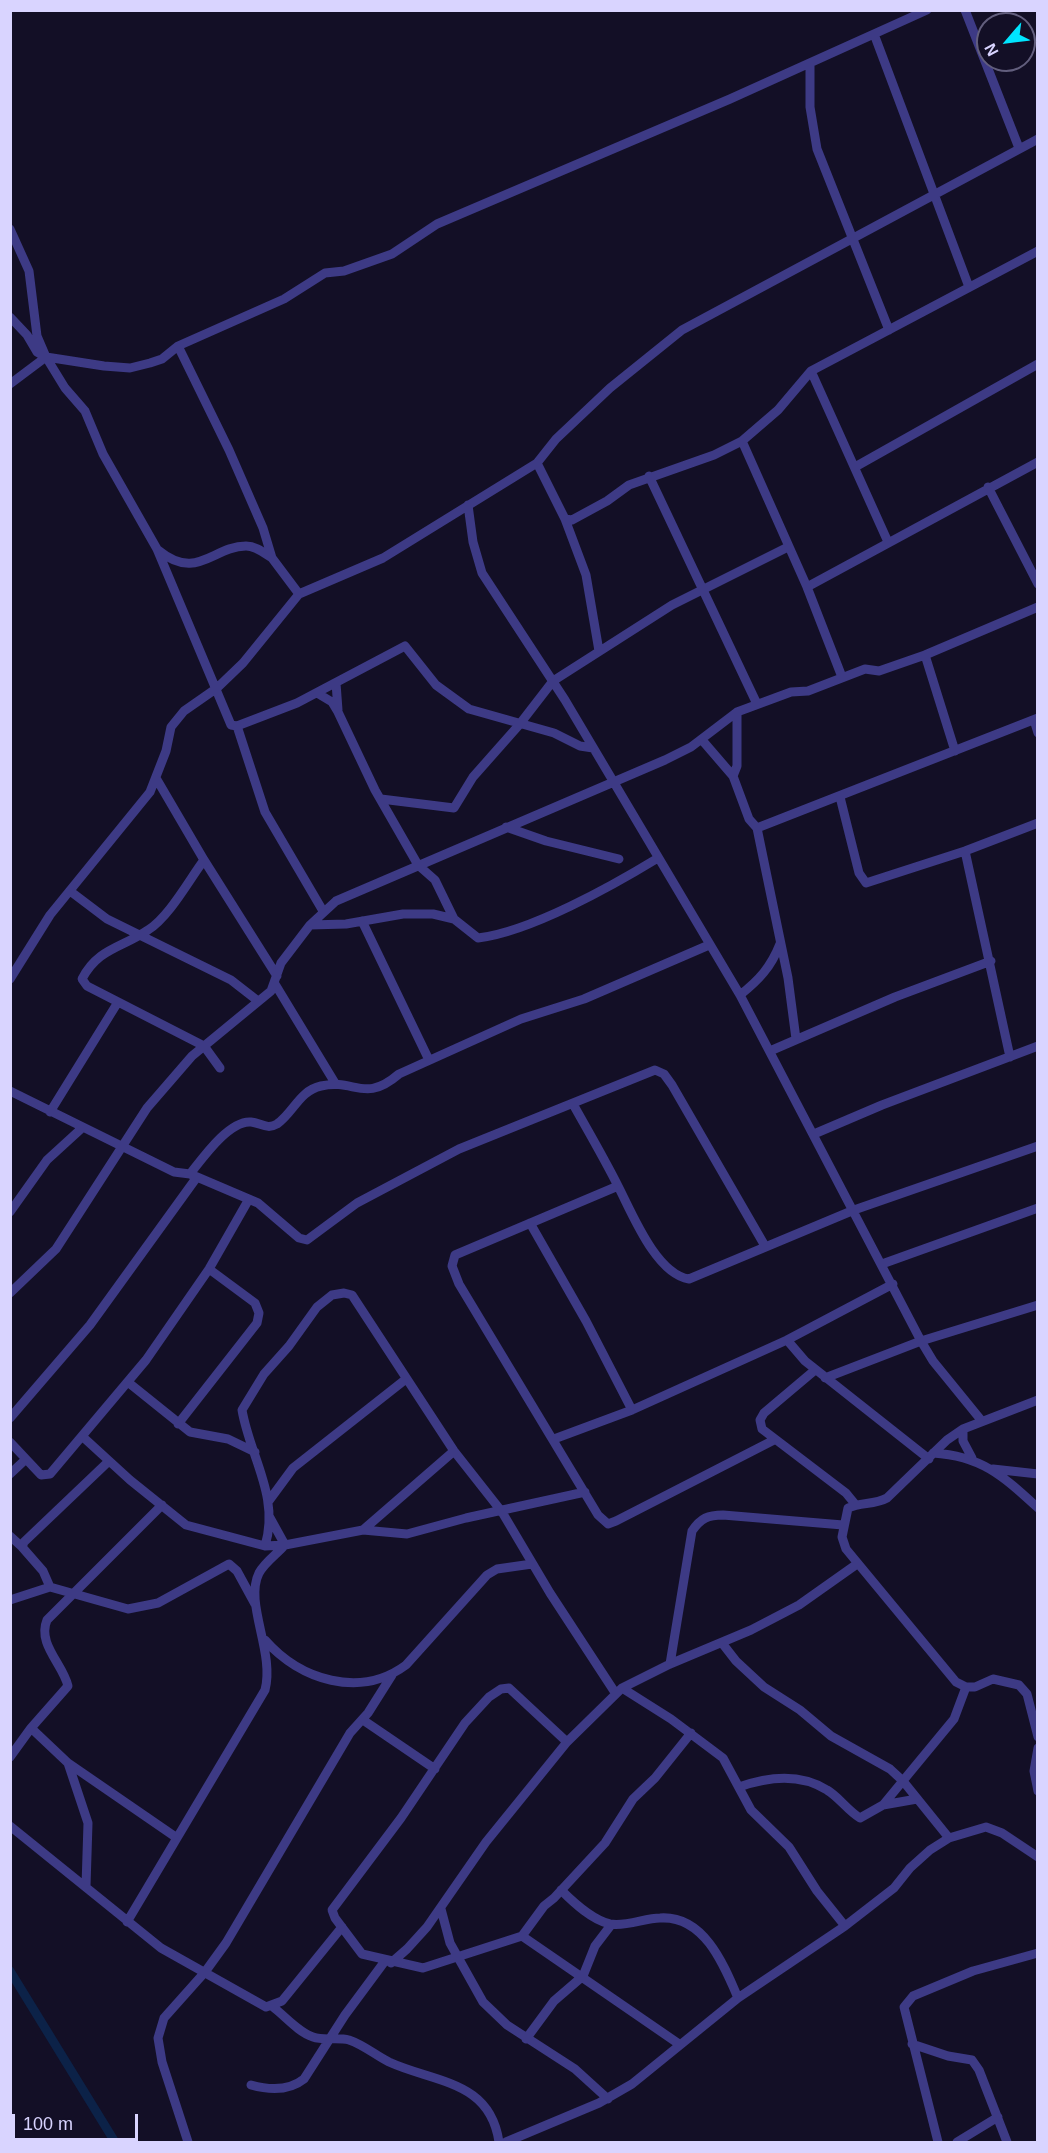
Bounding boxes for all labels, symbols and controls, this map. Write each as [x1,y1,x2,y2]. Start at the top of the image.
north arrow [976,12,1036,72]
text: N [981,41,1002,59]
scale bar [15,2102,141,2140]
text: 100 m [23,2114,73,2134]

